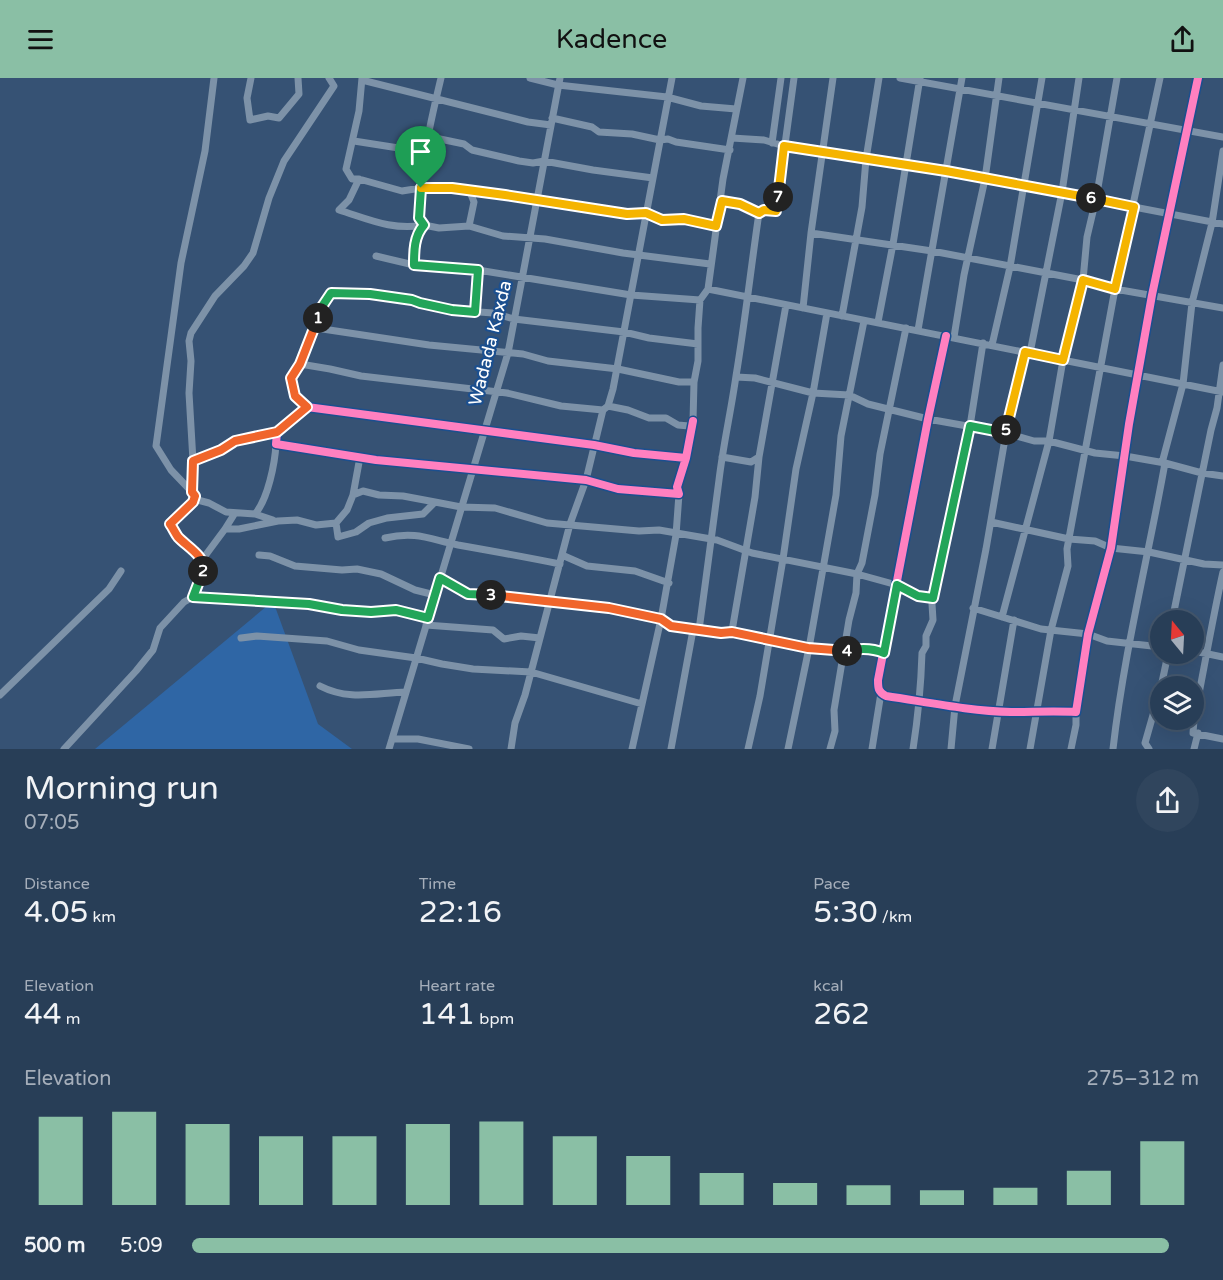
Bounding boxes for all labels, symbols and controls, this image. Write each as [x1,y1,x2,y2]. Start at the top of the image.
icon: menu [24,23,57,56]
text: Kadence [556,23,667,56]
icon: share [1166,23,1199,56]
pin [395,126,446,188]
icon: arrive [404,135,437,168]
pin: 7 [763,182,793,212]
pin: 6 [1076,183,1106,213]
text: 7 [773,187,783,207]
text: 6 [1086,188,1096,208]
street label: Wadada Kaxda [464,278,516,408]
pin: 1 [303,303,333,333]
text: 1 [313,308,323,328]
pin: 5 [991,415,1021,445]
text: 5 [1001,420,1011,440]
pin: 2 [188,556,218,586]
text: 2 [198,561,208,581]
pin: 3 [476,580,506,610]
text: 3 [486,585,496,605]
north arrow [1150,610,1204,664]
map controls [1150,610,1204,730]
pin: 4 [832,636,862,666]
text: 4 [842,641,852,661]
button: layers [1150,676,1204,730]
text: Morning run [24,769,219,808]
button: share [1136,769,1199,832]
text: 07:05 [24,811,79,835]
text: Distance [24,874,90,894]
text: Time [419,874,456,894]
text: Pace [813,874,850,894]
text: 4.05 [24,894,88,931]
text: 22:16 [419,894,502,931]
text: 5:30 [813,894,878,931]
text: km [88,907,116,927]
text: /km [878,907,912,927]
text: Elevation [24,976,94,996]
text: Heart rate [419,976,495,996]
text: kcal [813,976,843,996]
text: 44 [24,996,62,1033]
text: 141 [419,996,475,1033]
text: 262 [813,996,870,1033]
text: m [62,1009,81,1029]
text: bpm [475,1009,514,1029]
text: Elevation [24,1067,111,1091]
text: 275–312 m [1086,1067,1199,1091]
text: 500 m [24,1234,85,1258]
text: 5:09 [120,1234,163,1258]

